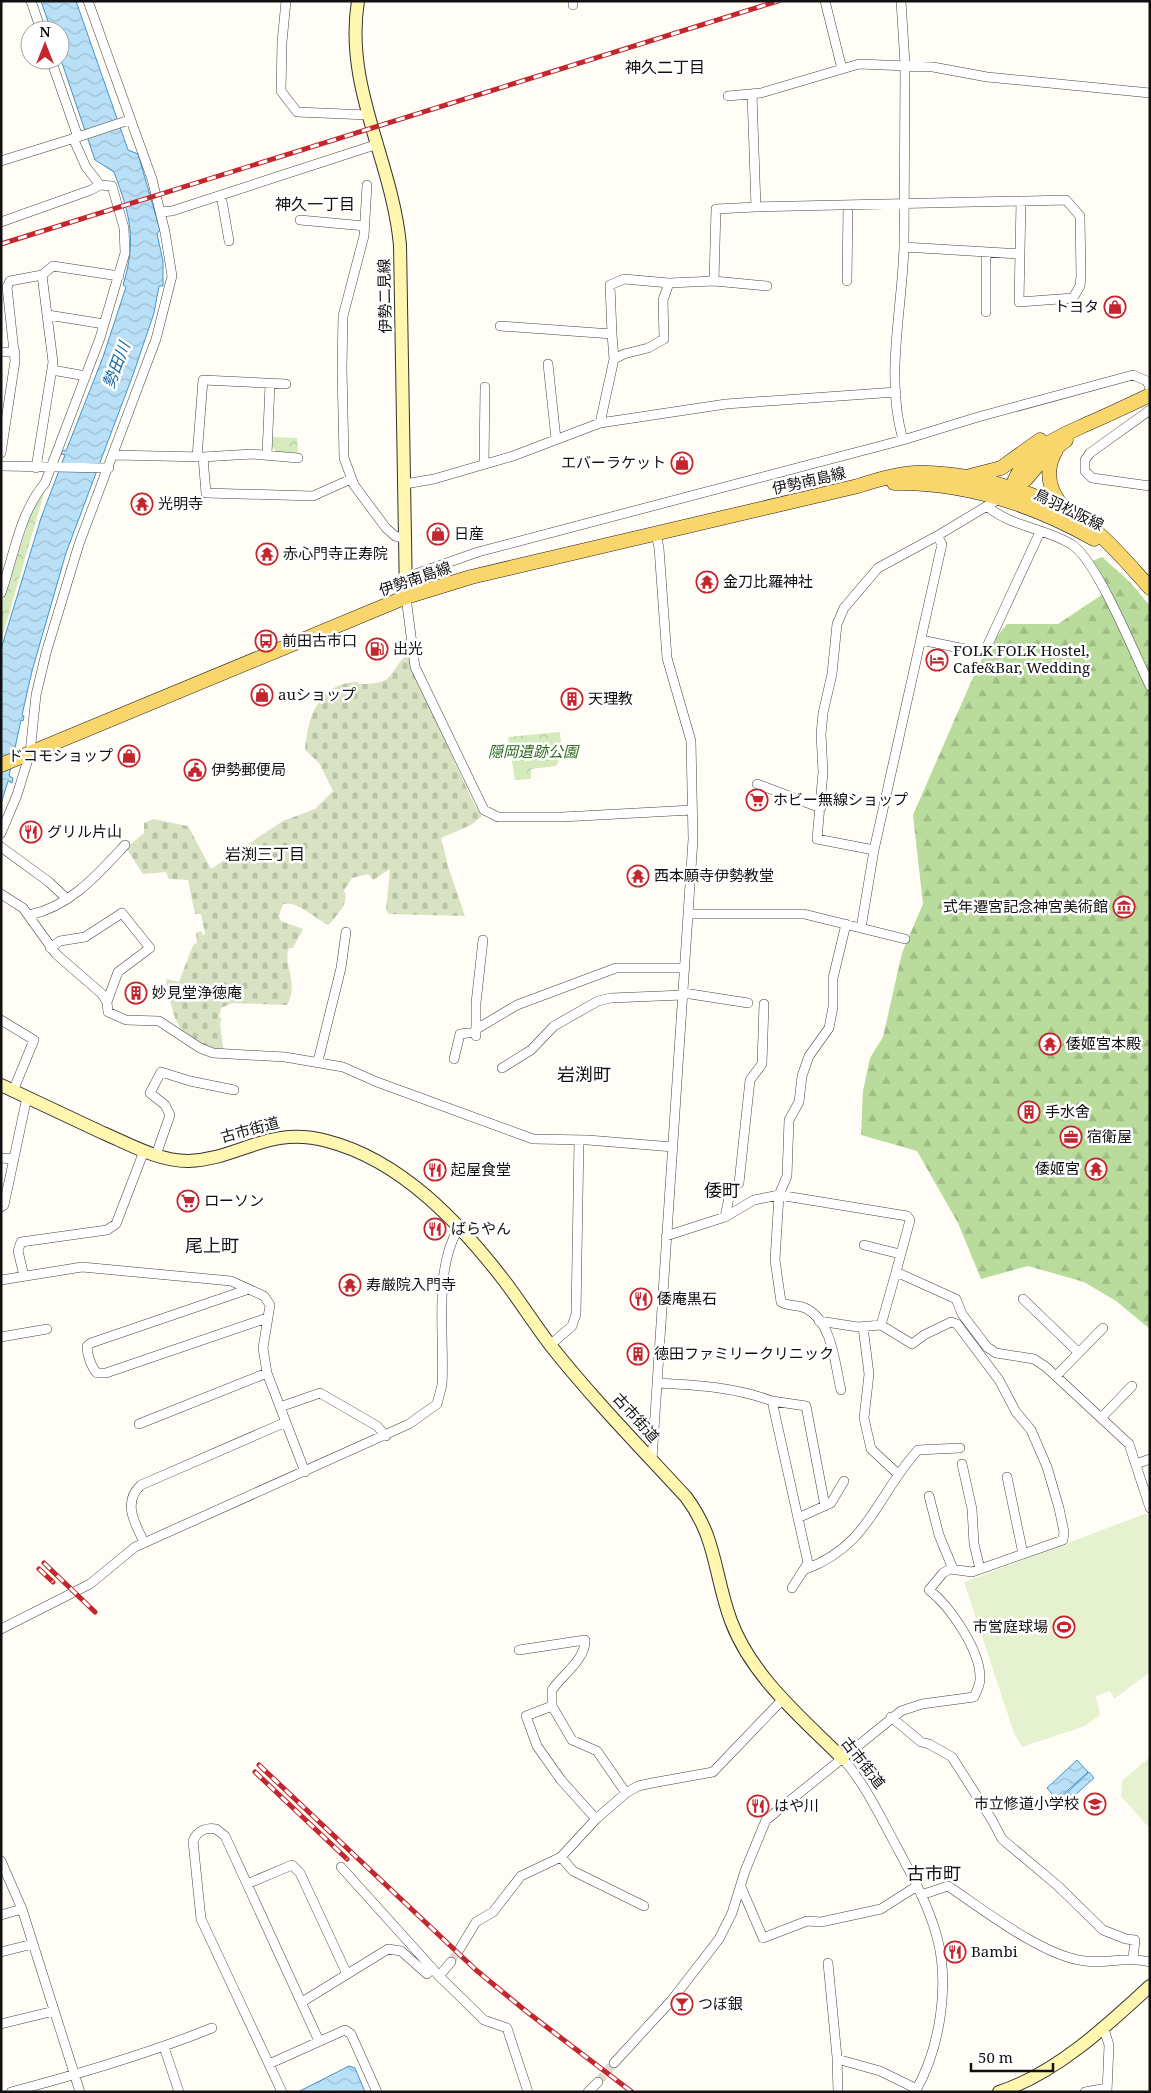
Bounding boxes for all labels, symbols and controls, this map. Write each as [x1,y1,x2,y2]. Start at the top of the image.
north arrow [20,20,70,70]
text: N [39,22,51,41]
district label: 神久二丁目 [625,56,705,78]
district label: 神久一丁目 [275,193,355,215]
street label: 伊勢二見線 [373,258,395,334]
shop icon: トヨタ [1103,295,1127,319]
place label: トヨタ [1054,296,1099,316]
water label: 勢田川 [97,337,136,391]
shop icon: エバーラケット [670,451,694,475]
place label: エバーラケット [561,452,666,472]
street label: 伊勢南島線 [770,462,848,498]
street label: 鳥羽松阪線 [1031,484,1108,535]
temple icon: 光明寺 [130,492,154,516]
place label: 光明寺 [158,493,203,513]
shop icon: 日産 [426,522,450,546]
place label: 日産 [454,523,484,543]
temple icon: 赤心門寺正寿院 [255,542,279,566]
place label: 赤心門寺正寿院 [283,543,388,563]
street label: 伊勢南島線 [376,556,453,600]
temple icon: 金刀比羅神社 [695,570,719,594]
place label: 金刀比羅神社 [723,571,813,591]
bus stop icon: 前田古市口 [254,629,278,653]
place label: 前田古市口 [282,630,357,650]
fuel station icon: 出光 [365,637,389,661]
place label: 出光 [393,638,423,658]
place label: FOLK FOLK Hostel, Cafe&Bar, Wedding [953,640,1090,677]
hotel icon: FOLK FOLK Hostel, Cafe&Bar, Wedding [925,648,949,672]
shop icon: auショップ [250,683,274,707]
place label: auショップ [278,684,356,704]
building icon: 天理教 [560,687,584,711]
place label: 天理教 [588,688,633,708]
park label: 隠岡遺跡公園 [488,741,580,761]
shop icon: ドコモショップ [117,744,141,768]
place label: ドコモショップ [8,745,113,765]
public building icon: 伊勢郵便局 [183,758,207,782]
place label: 伊勢郵便局 [211,759,286,779]
supermarket icon: ホビー無線ショップ [745,788,769,812]
place label: ホビー無線ショップ [773,789,908,809]
restaurant icon: グリル片山 [19,820,43,844]
place label: グリル片山 [47,821,122,841]
district label: 岩渕三丁目 [225,843,305,865]
temple icon: 西本願寺伊勢教堂 [626,864,650,888]
place label: 西本願寺伊勢教堂 [654,865,774,885]
museum icon: 式年遷宮記念神宮美術館 [1112,895,1136,919]
place label: 式年遷宮記念神宮美術館 [943,896,1108,916]
building icon: 妙見堂浄徳庵 [124,981,148,1005]
place label: 妙見堂浄徳庵 [152,982,242,1002]
temple icon: 倭姬宮本殿 [1038,1032,1062,1056]
place label: 倭姬宮本殿 [1066,1033,1141,1053]
district label: 岩渕町 [557,1062,611,1086]
building icon: 手水舍 [1017,1100,1041,1124]
place label: 手水舍 [1045,1101,1090,1121]
street label: 古市街道 [218,1112,281,1146]
office icon: 宿衛屋 [1059,1125,1083,1149]
place label: 宿衛屋 [1087,1126,1132,1146]
temple icon: 倭姬宮 [1084,1157,1108,1181]
restaurant icon: 起屋食堂 [423,1158,447,1182]
place label: 倭姬宮 [1035,1158,1080,1178]
place label: 起屋食堂 [450,1159,511,1179]
district label: 倭町 [704,1178,740,1202]
supermarket icon: ローソン [176,1189,200,1213]
place label: ローソン [204,1190,264,1210]
restaurant icon: ばらやん [423,1217,447,1241]
place label: ばらやん [451,1218,511,1238]
district label: 尾上町 [185,1233,239,1257]
temple icon: 寿厳院入門寺 [338,1273,362,1297]
place label: 寿厳院入門寺 [366,1274,456,1294]
restaurant icon: 倭庵黒石 [629,1287,653,1311]
place label: 倭庵黒石 [657,1288,717,1308]
building icon: 徳田ファミリークリニック [626,1342,650,1366]
place label: 徳田ファミリークリニック [654,1343,834,1363]
street label: 古市街道 [609,1388,664,1446]
sports icon: 市営庭球場 [1052,1615,1076,1639]
place label: 市営庭球場 [973,1616,1048,1636]
street label: 古市街道 [837,1733,890,1792]
school or university icon: 市立修道小学校 [1083,1792,1107,1816]
place label: 市立修道小学校 [974,1793,1079,1813]
restaurant icon: はや川 [746,1794,770,1818]
place label: はや川 [774,1795,819,1815]
district label: 古市町 [907,1861,961,1885]
restaurant icon: Bambi [943,1940,967,1964]
place label: Bambi [971,1941,1018,1961]
bar icon: つぼ銀 [670,1992,694,2016]
place label: つぼ銀 [698,1993,743,2013]
scale bar [971,2040,1054,2072]
text: 50 m [978,2047,1013,2067]

